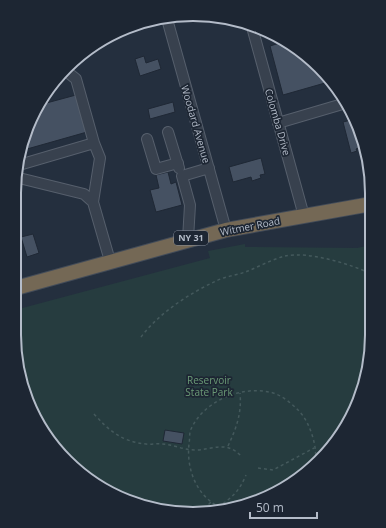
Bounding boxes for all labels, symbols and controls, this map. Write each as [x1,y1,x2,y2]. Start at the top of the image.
street label: Woodard Avenue [178,83,214,165]
street label: Colomba Drive [262,87,294,157]
street label: Witmer Road [219,213,281,239]
road number: NY 31 [174,231,208,245]
park label: Reservoir State Park [185,373,233,399]
scale bar [250,494,317,520]
text: 50 m [256,499,284,516]

